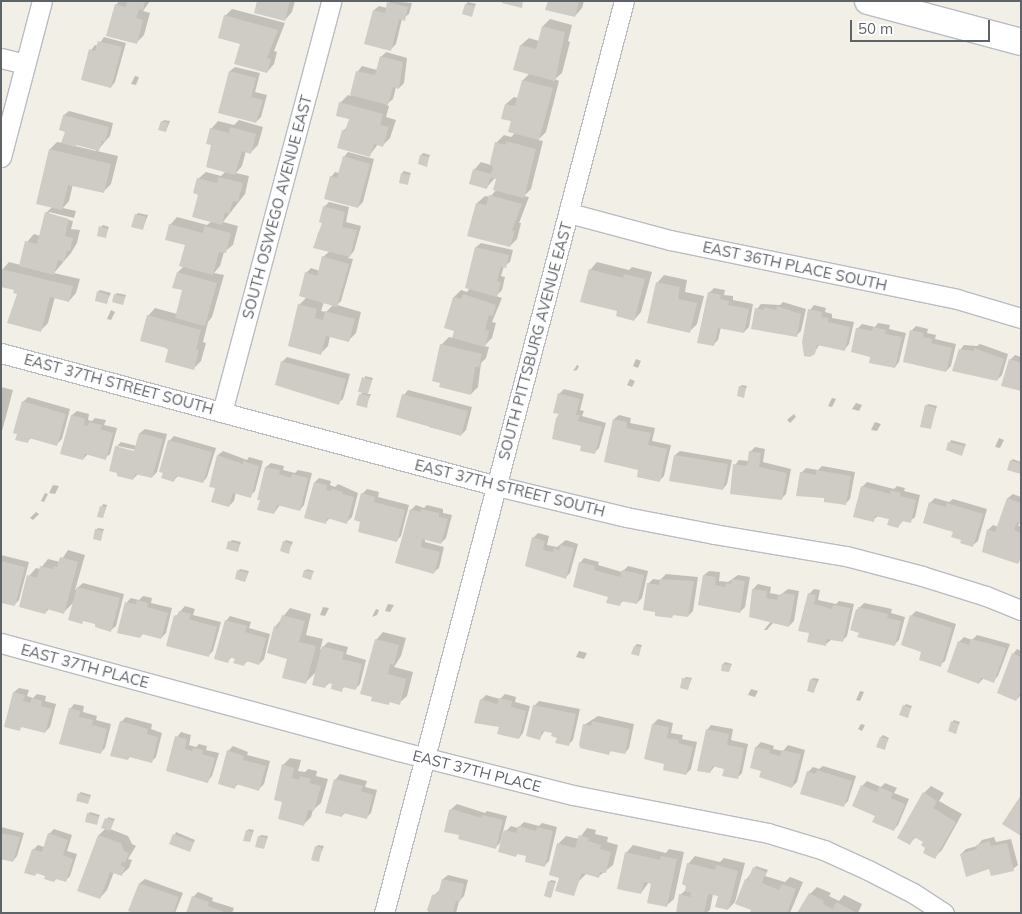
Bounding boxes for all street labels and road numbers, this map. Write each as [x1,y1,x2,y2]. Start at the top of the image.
street label: SOUTH OSWEGO AVENUE EAST [238,93,316,321]
street label: SOUTH PITTSBURG AVENUE EAST [495,220,575,462]
street label: EAST 36TH PLACE SOUTH [701,238,889,294]
street label: EAST 37TH STREET SOUTH [22,350,216,418]
street label: EAST 37TH STREET SOUTH [413,456,607,520]
street label: EAST 37TH PLACE [19,640,151,692]
street label: EAST 37TH PLACE [411,746,543,796]

